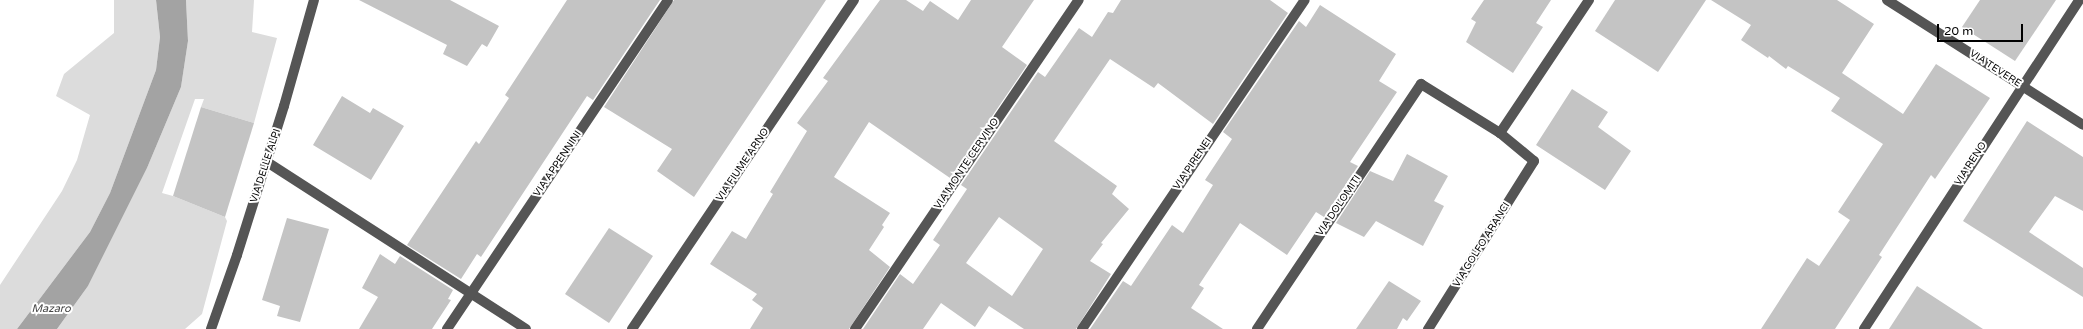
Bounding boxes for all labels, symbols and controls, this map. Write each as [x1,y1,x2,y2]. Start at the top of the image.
scale bar [1939,16,2025,42]
text: 20 m [1944,24,1973,38]
street label: VIA TEVERE [1967,48,2023,90]
street label: VIA MONTE CERVINO [932,116,1002,212]
street label: VIA FIUME ARNO [714,126,772,204]
street label: VIA DELLE ALPI [248,128,284,204]
street label: VIA APPENNINI [532,129,584,199]
street label: VIA PIRENEI [1171,136,1215,192]
street label: VIA RENO [1952,140,1990,188]
street label: VIA DOLOMITI [1314,173,1364,239]
street label: VIA GOLFO ARANCI [1451,200,1513,290]
water label: Mazaro [31,302,71,316]

